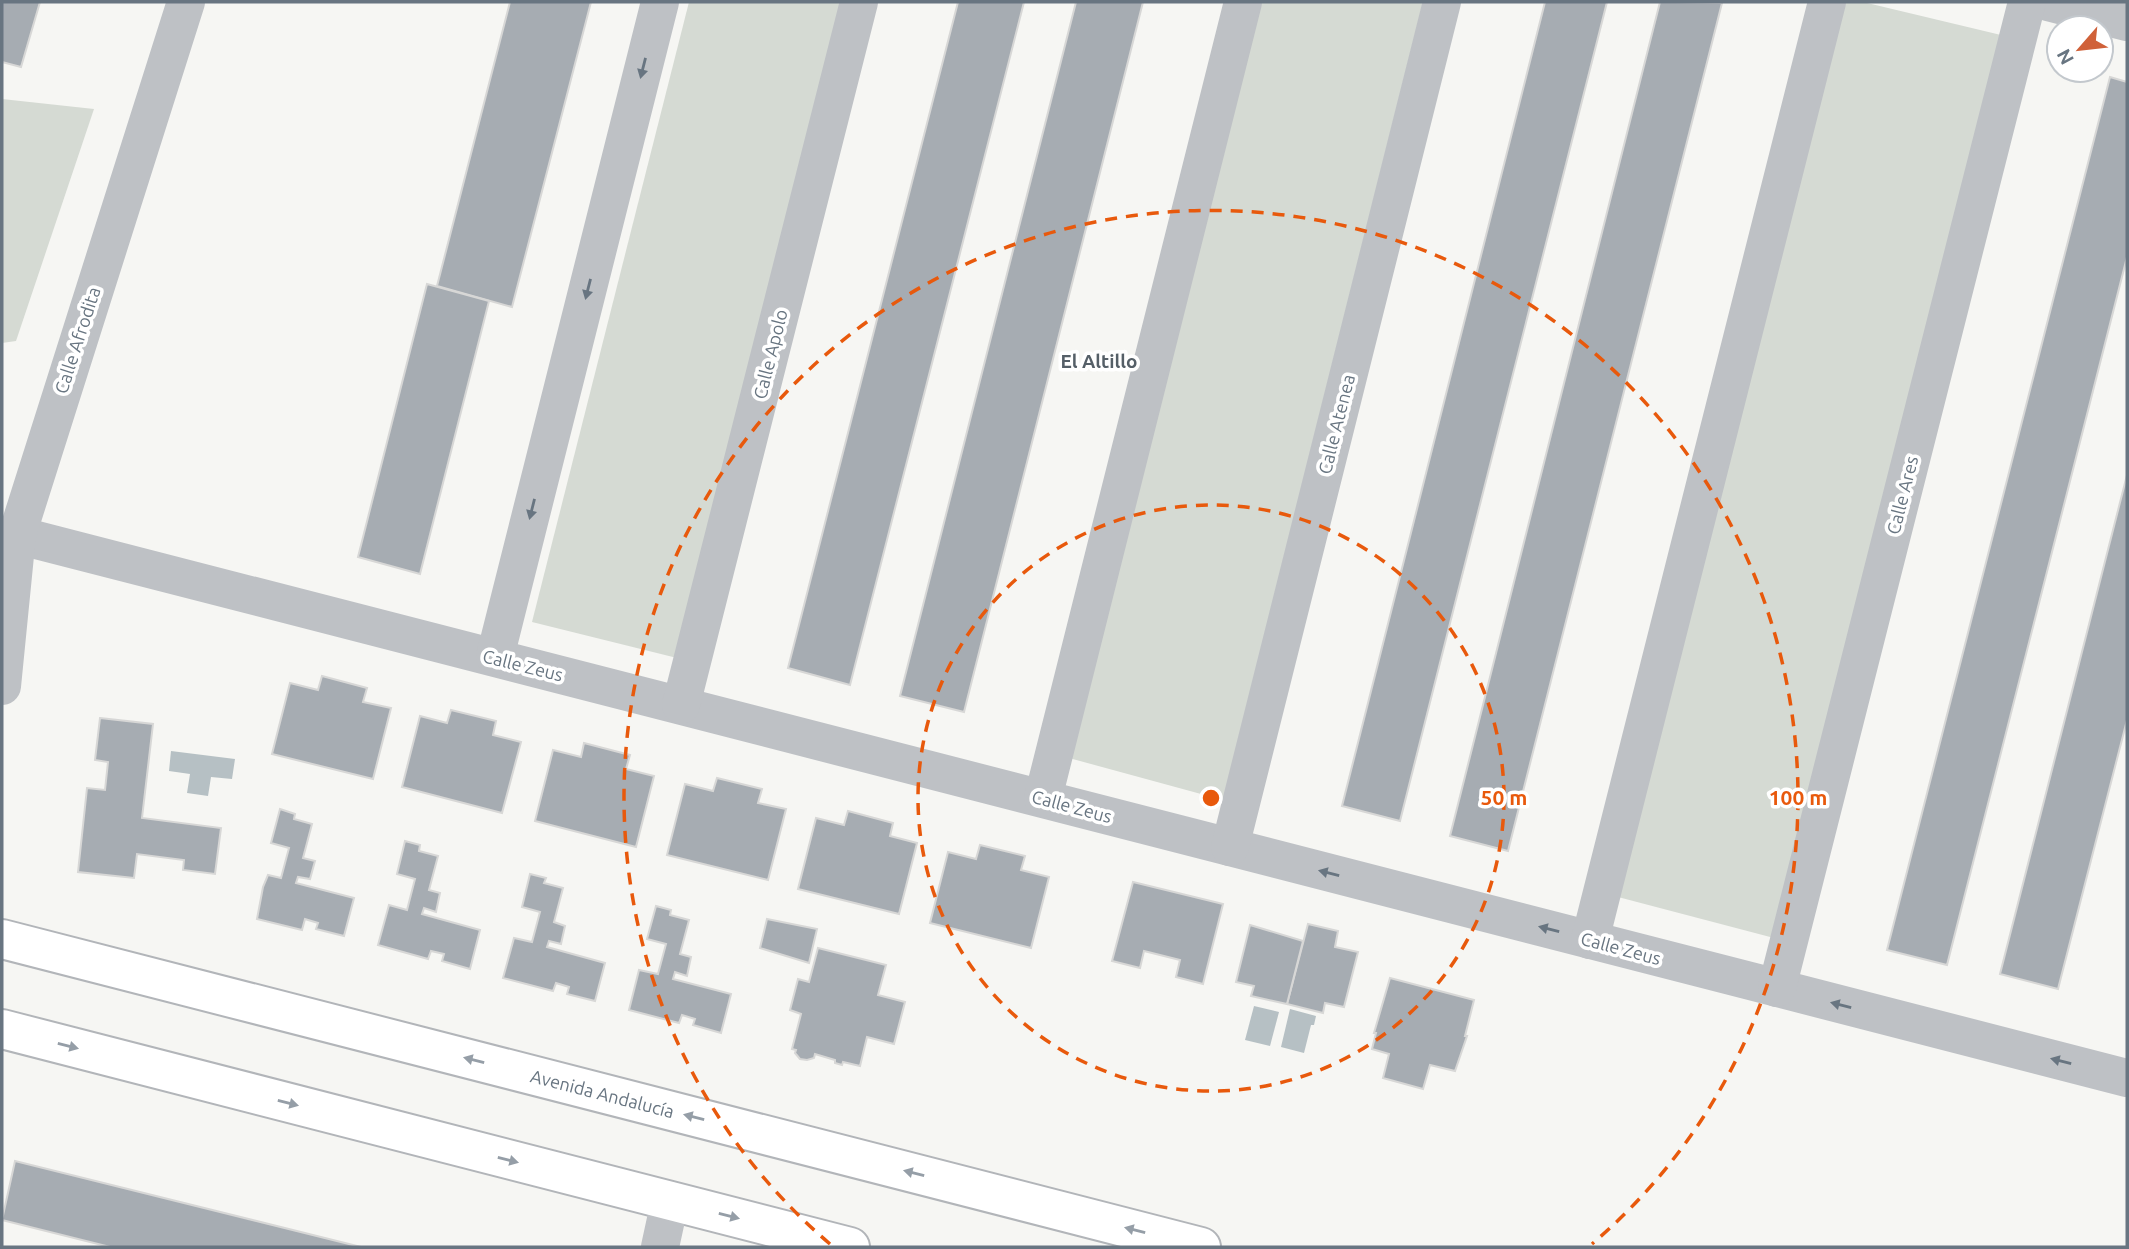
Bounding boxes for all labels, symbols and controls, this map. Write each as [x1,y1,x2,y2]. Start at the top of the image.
north arrow [2045,14,2115,84]
text: N [2052,46,2078,68]
one-way arrow [637,57,648,79]
one-way arrow [582,278,593,300]
street label: Calle Afrodita [50,284,104,396]
street label: Calle Apolo [749,307,791,401]
district label: El Altillo [1060,350,1138,372]
street label: Calle Atenea [1314,372,1358,476]
street label: Calle Ares [1883,454,1921,536]
one-way arrow [526,498,537,520]
street label: Calle Zeus [481,645,565,685]
text: 50 m [1481,785,1527,809]
text: 100 m [1769,785,1827,809]
street label: Calle Zeus [1030,786,1114,826]
centre of rings [1199,786,1223,810]
one-way arrow [1318,867,1340,878]
one-way arrow [1538,923,1560,934]
street label: Calle Zeus [1579,928,1663,968]
one-way arrow [1830,999,1852,1010]
one-way arrow [57,1041,79,1052]
one-way arrow [463,1054,485,1065]
one-way arrow [2050,1055,2072,1066]
street label: Avenida Andalucía [529,1065,676,1121]
one-way arrow [277,1098,299,1109]
one-way arrow [683,1111,705,1122]
one-way arrow [498,1155,519,1165]
one-way arrow [903,1167,925,1178]
one-way arrow [718,1211,740,1222]
one-way arrow [1123,1224,1145,1235]

